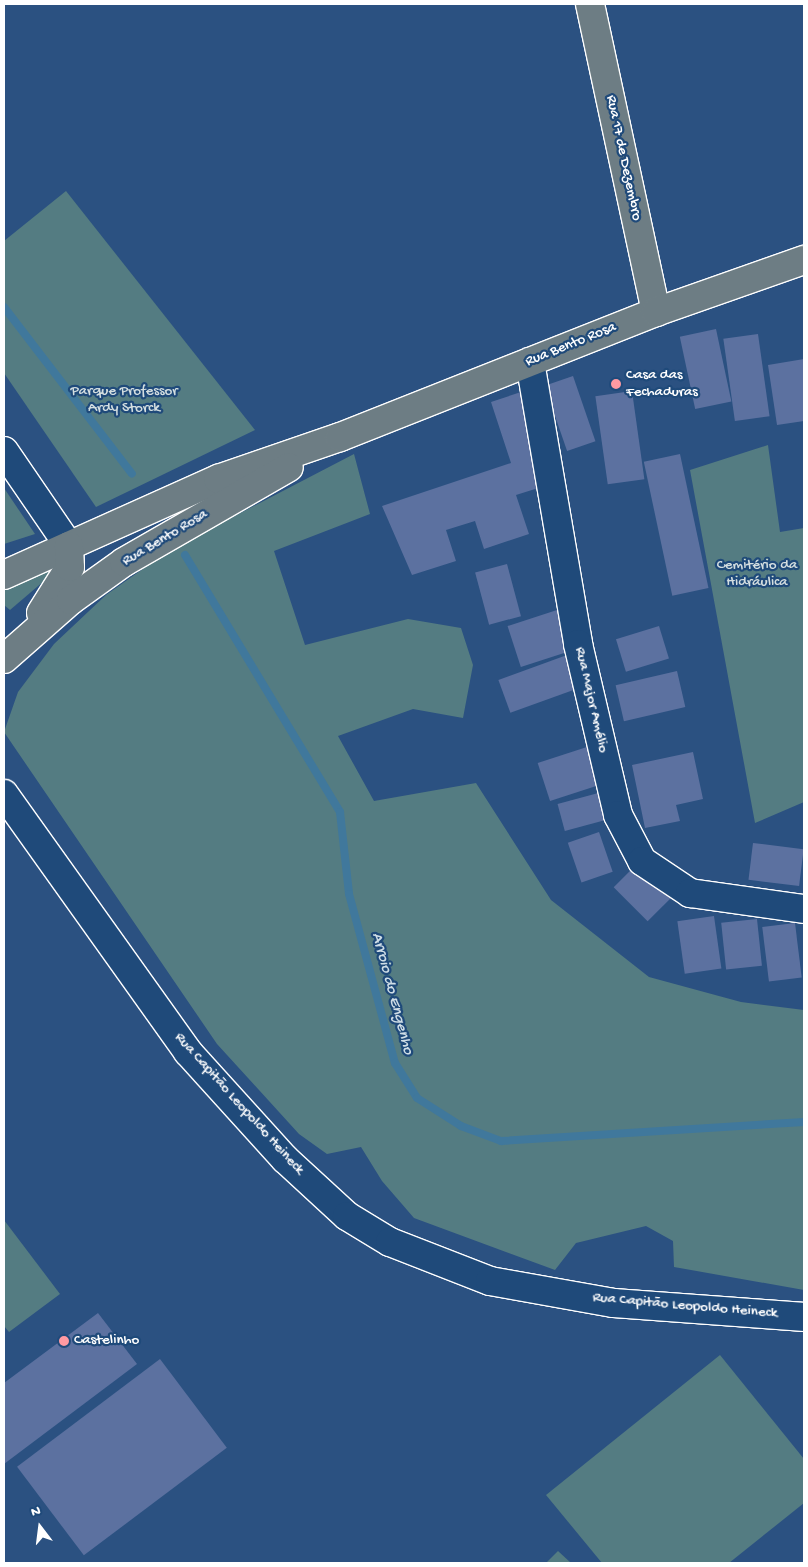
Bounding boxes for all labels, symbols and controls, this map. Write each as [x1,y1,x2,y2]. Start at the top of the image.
street label: Rua 17 de Dezembro [601,94,645,222]
street label: Rua Bento Rosa [523,319,619,371]
place label: Casa das Fechaduras [626,366,698,401]
marker: Casa das Fechaduras [610,378,622,390]
park label: Parque Professor Ardy Storck [70,382,178,417]
street label: Rua Bento Rosa [119,505,211,571]
park label: Cemitério da Hidráulica [717,556,797,591]
street label: Rua Major Amélio [570,645,612,755]
water label: Arroio do Engenho [365,931,417,1057]
street label: Rua Capitão Leopoldo Heineck [170,1029,308,1179]
street label: Rua Capitão Leopoldo Heineck [592,1289,778,1323]
place label: Castelinho [74,1332,139,1350]
marker: Castelinho [58,1335,70,1347]
north arrow [15,1502,65,1552]
text: N [29,1503,43,1521]

